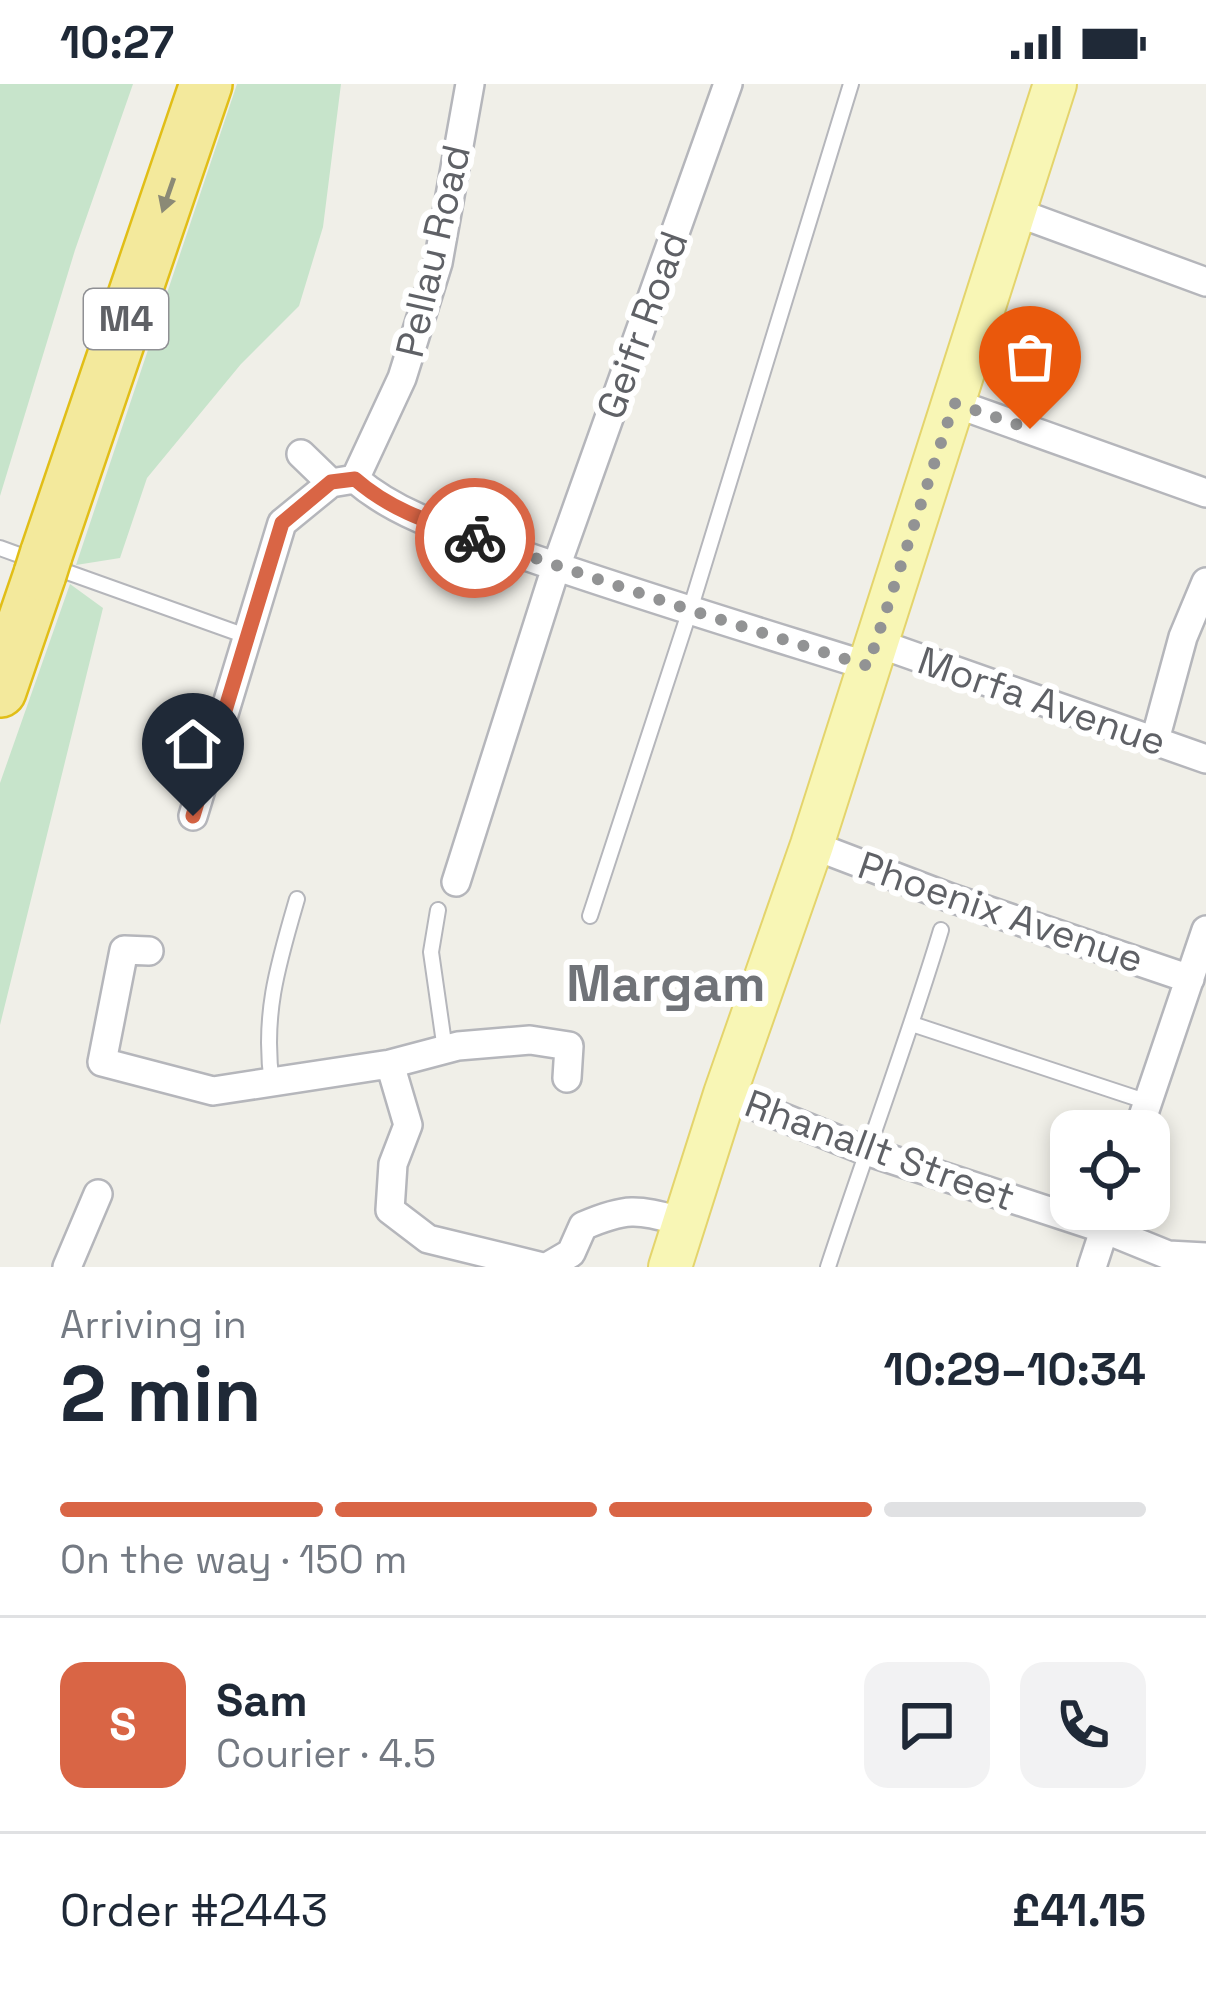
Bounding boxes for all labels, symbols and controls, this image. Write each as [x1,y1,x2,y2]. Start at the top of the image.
text: 10:27 [60,14,174,71]
street label: Pellau Road [385,140,481,362]
one-way arrow [158,177,176,213]
street label: Geifr Road [585,224,699,426]
road number: M4 [84,289,168,349]
pin [979,306,1081,429]
icon: bag [997,324,1063,390]
courier [415,478,535,598]
icon: bike [442,505,508,571]
street label: Morfa Avenue [912,636,1172,766]
pin [142,693,244,816]
icon: home [160,711,226,777]
street label: Phoenix Avenue [852,840,1150,984]
district label: Margam [566,951,766,1016]
street label: Rhanallt Street [738,1078,1022,1222]
map controls [1050,1110,1170,1230]
button: locate [1050,1110,1170,1230]
text: Arriving in [60,1300,247,1349]
text: 10:29–10:34 [884,1341,1146,1398]
text: 2 min [60,1344,262,1444]
text: On the way · 150 m [60,1535,407,1584]
button: chat [864,1662,990,1788]
button: phone [1020,1662,1146,1788]
text: Sam [216,1672,308,1729]
text: S [109,1696,137,1753]
text: Courier · 4.5 [216,1729,436,1778]
text: Order #2443 [60,1882,328,1939]
text: £41.15 [1012,1882,1146,1939]

